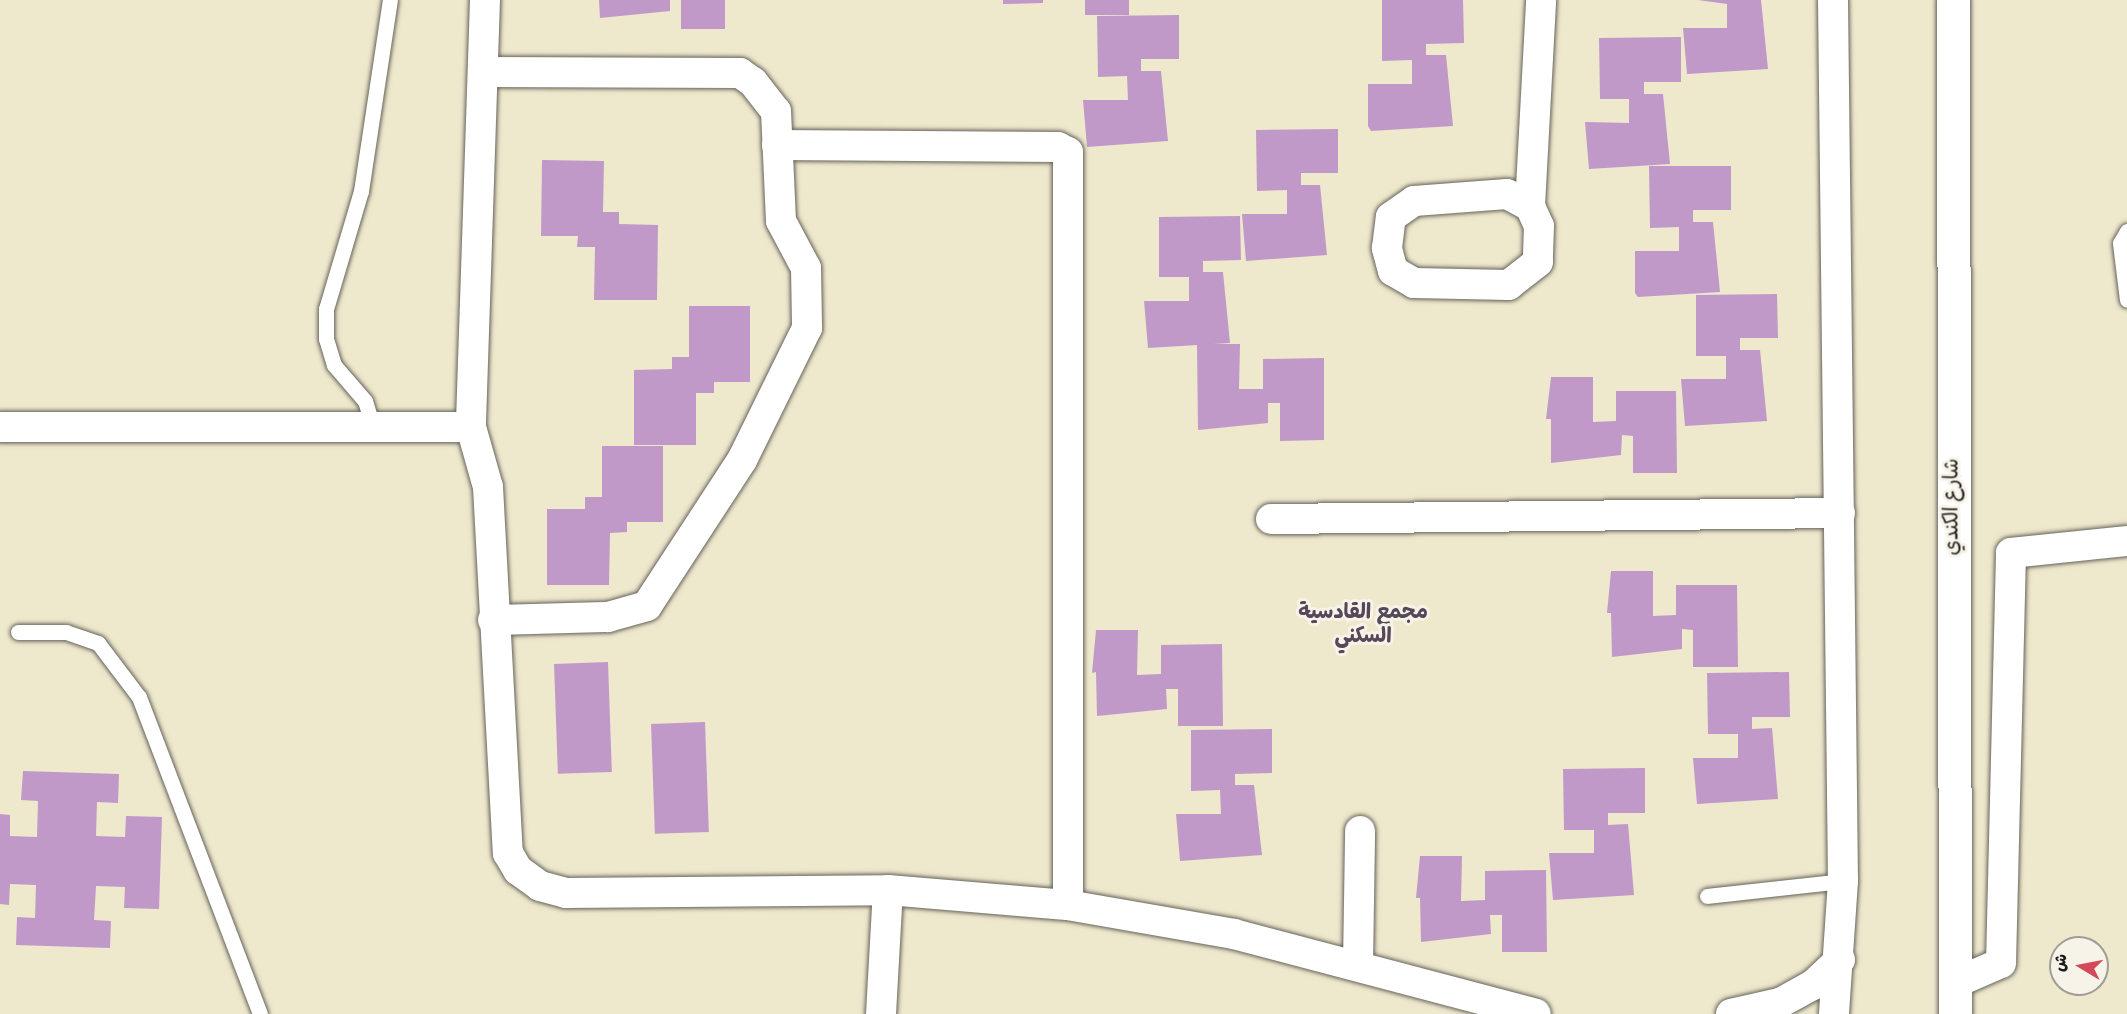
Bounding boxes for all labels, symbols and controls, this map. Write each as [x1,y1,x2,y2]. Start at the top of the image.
street label: شارع الكندي [1942,459,1966,555]
district label: مجمع القادسية السكني [1298,602,1428,652]
north arrow [2049,936,2109,996]
text: ش [2052,953,2074,973]

